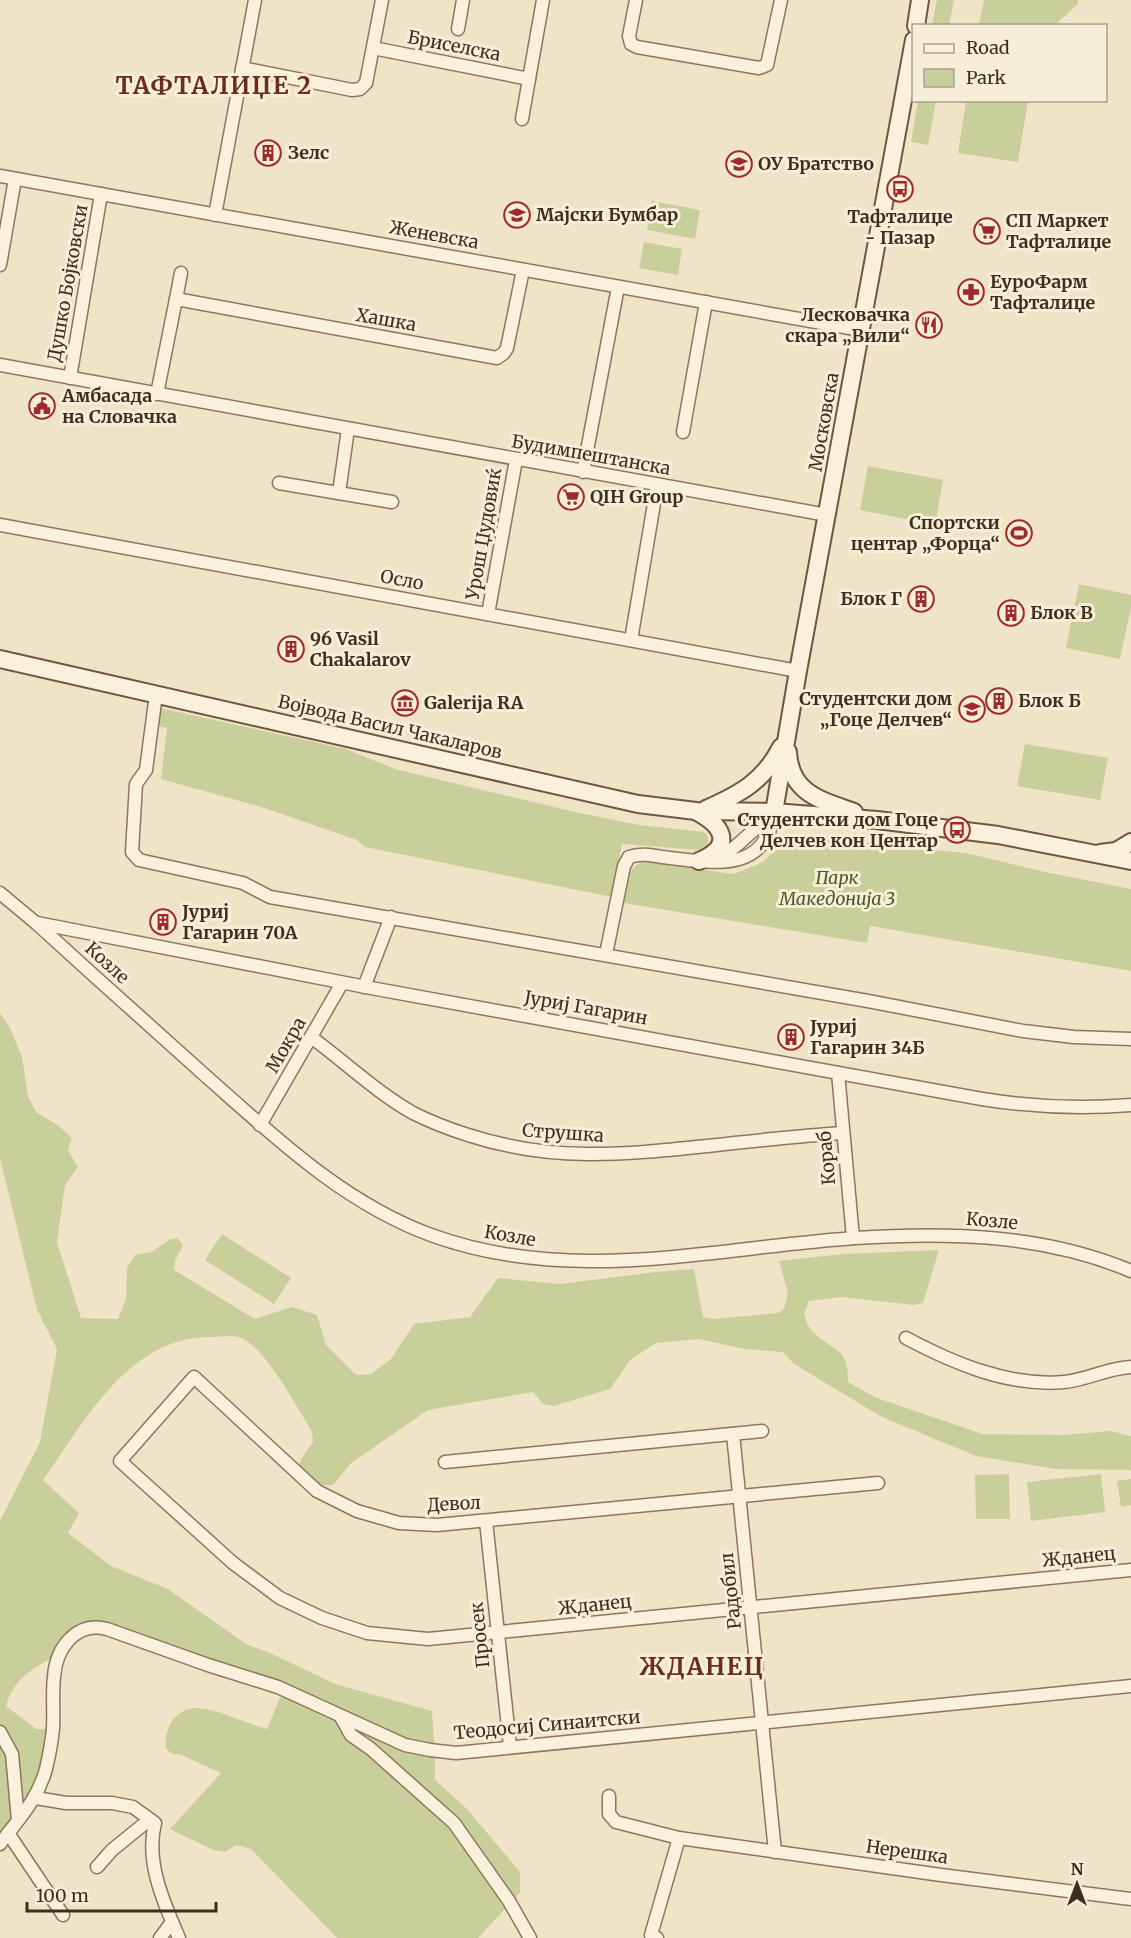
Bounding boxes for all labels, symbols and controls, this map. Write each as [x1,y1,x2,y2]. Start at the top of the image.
legend [912,24,1107,102]
street label: Бриселска [406,25,503,66]
text: Road [966,36,1010,59]
text: Park [966,66,1007,89]
district label: ТАФТАЛИЏЕ 2 [115,70,313,101]
building icon: Зелс [253,138,283,168]
place label: Зелс [288,141,329,164]
school or university icon: ОУ Братство [724,149,754,179]
place label: ОУ Братство [758,152,874,175]
bus stop icon: Тафталиџе - Пазар [885,174,915,204]
school or university icon: Мајски Бумбар [502,200,532,230]
street label: Душко Бојковски [42,203,93,363]
place label: Мајски Бумбар [536,203,678,226]
place label: Тафталиџе - Пазар [847,205,953,249]
place label: СП Маркет Тафталиџе [1006,209,1112,253]
street label: Женевска [388,215,481,254]
supermarket icon: СП Маркет Тафталиџе [972,216,1002,246]
place label: ЕуроФарм Тафталиџе [990,270,1096,314]
pharmacy icon: ЕуроФарм Тафталиџе [956,277,986,307]
street label: Хашка [354,303,418,336]
place label: Лесковачка скара „Вили“ [785,303,910,347]
restaurant icon: Лесковачка скара „Вили“ [914,310,944,340]
street label: Московска [803,370,844,473]
place label: Амбасада на Словачка [61,384,177,428]
public building icon: Амбасада на Словачка [27,391,57,421]
street label: Будимпештанска [510,429,673,480]
street label: Урош Џудовиќ [460,466,507,603]
supermarket icon: QIH Group [556,482,586,512]
place label: QIH Group [590,485,684,508]
place label: Спортски центар „Форца“ [851,511,1000,555]
sports icon: Спортски центар „Форца“ [1004,518,1034,548]
street label: Осло [379,564,426,595]
building icon: Блок Г [906,584,936,614]
place label: Блок Г [840,587,902,610]
building icon: Блок В [996,598,1026,628]
place label: Блок В [1030,601,1093,624]
place label: 96 Vasil Chakalarov [310,627,411,671]
building icon: 96 Vasil Chakalarov [276,634,306,664]
building icon: Блок Б [984,686,1014,716]
place label: Студентски дом „Гоце Делчев“ [799,687,952,731]
museum icon: Galerija RA [390,688,420,718]
place label: Блок Б [1018,689,1081,712]
street label: Војвода Васил Чакаларов [276,690,505,764]
place label: Galerija RA [424,691,524,714]
school or university icon: Студентски дом „Гоце Делчев“ [957,694,987,724]
place label: Студентски дом Гоце Делчев кон Центар [738,808,938,852]
bus stop icon: Студентски дом Гоце Делчев кон Центар [942,815,972,845]
park label: Парк Македонија 3 [778,866,895,910]
place label: Јуриј Гагарин 70А [181,900,298,944]
building icon: Јуриј Гагарин 70А [148,907,178,937]
street label: Козле [80,937,134,989]
street label: Јуриј Гагарин [522,985,650,1030]
street label: Мокра [261,1013,311,1077]
place label: Јуриј Гагарин 34Б [809,1015,925,1059]
building icon: Јуриј Гагарин 34Б [776,1022,806,1052]
street label: Струшка [521,1118,605,1147]
street label: Кораб [813,1130,840,1186]
street label: Козле [965,1207,1019,1234]
street label: Козле [483,1220,538,1251]
street label: Девол [426,1491,482,1516]
street label: Жданец [1041,1541,1117,1572]
street label: Радобил [715,1551,746,1630]
street label: Жданец [557,1589,633,1620]
street label: Просек [465,1600,494,1669]
district label: ЖДАНЕЦ [639,1651,765,1682]
street label: Теодосиј Синаитски [453,1705,641,1744]
street label: Нерешка [864,1834,950,1869]
north arrow [1047,1854,1107,1914]
text: N [1071,1859,1084,1879]
scale bar [27,1875,216,1913]
text: 100 m [36,1884,89,1907]

